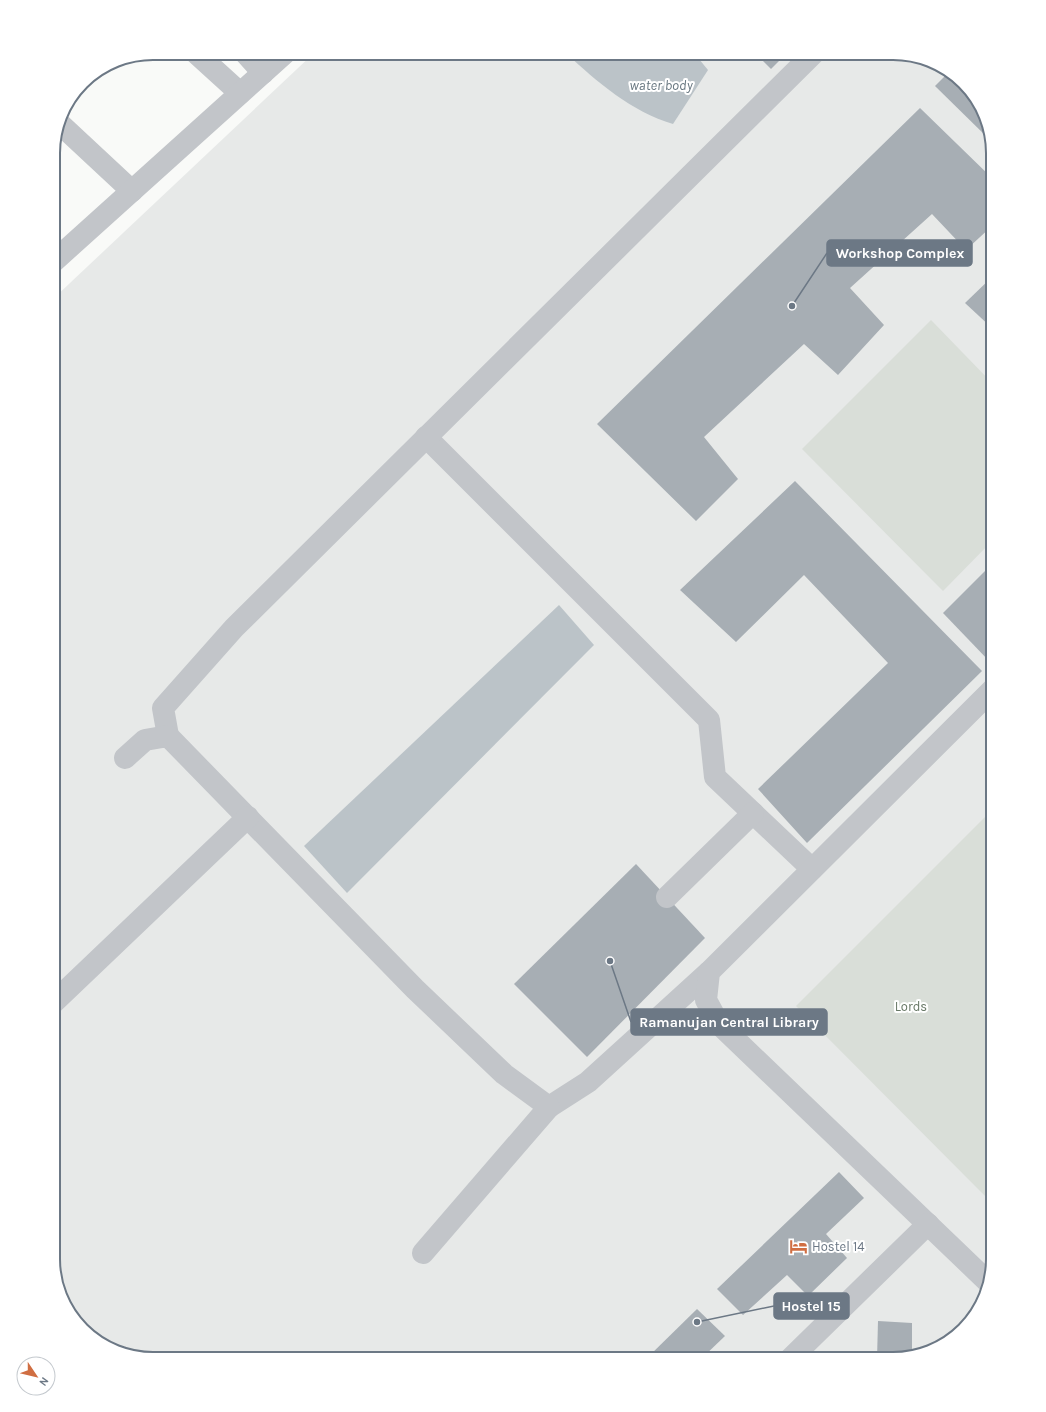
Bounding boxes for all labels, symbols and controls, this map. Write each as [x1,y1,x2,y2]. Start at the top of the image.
water label: water body [629,77,693,94]
callout: Workshop Complex [827,240,972,266]
text: Workshop Complex [836,245,965,262]
park label: Lords [895,999,927,1014]
callout: Ramanujan Central Library [631,1009,827,1035]
text: Ramanujan Central Library [639,1014,819,1031]
hotel icon: Hostel 14 [789,1236,809,1256]
place label: Hostel 14 [812,1239,864,1254]
callout: Hostel 15 [774,1293,849,1319]
text: Hostel 15 [781,1298,841,1315]
north arrow [16,1356,56,1396]
text: N [36,1374,51,1388]

